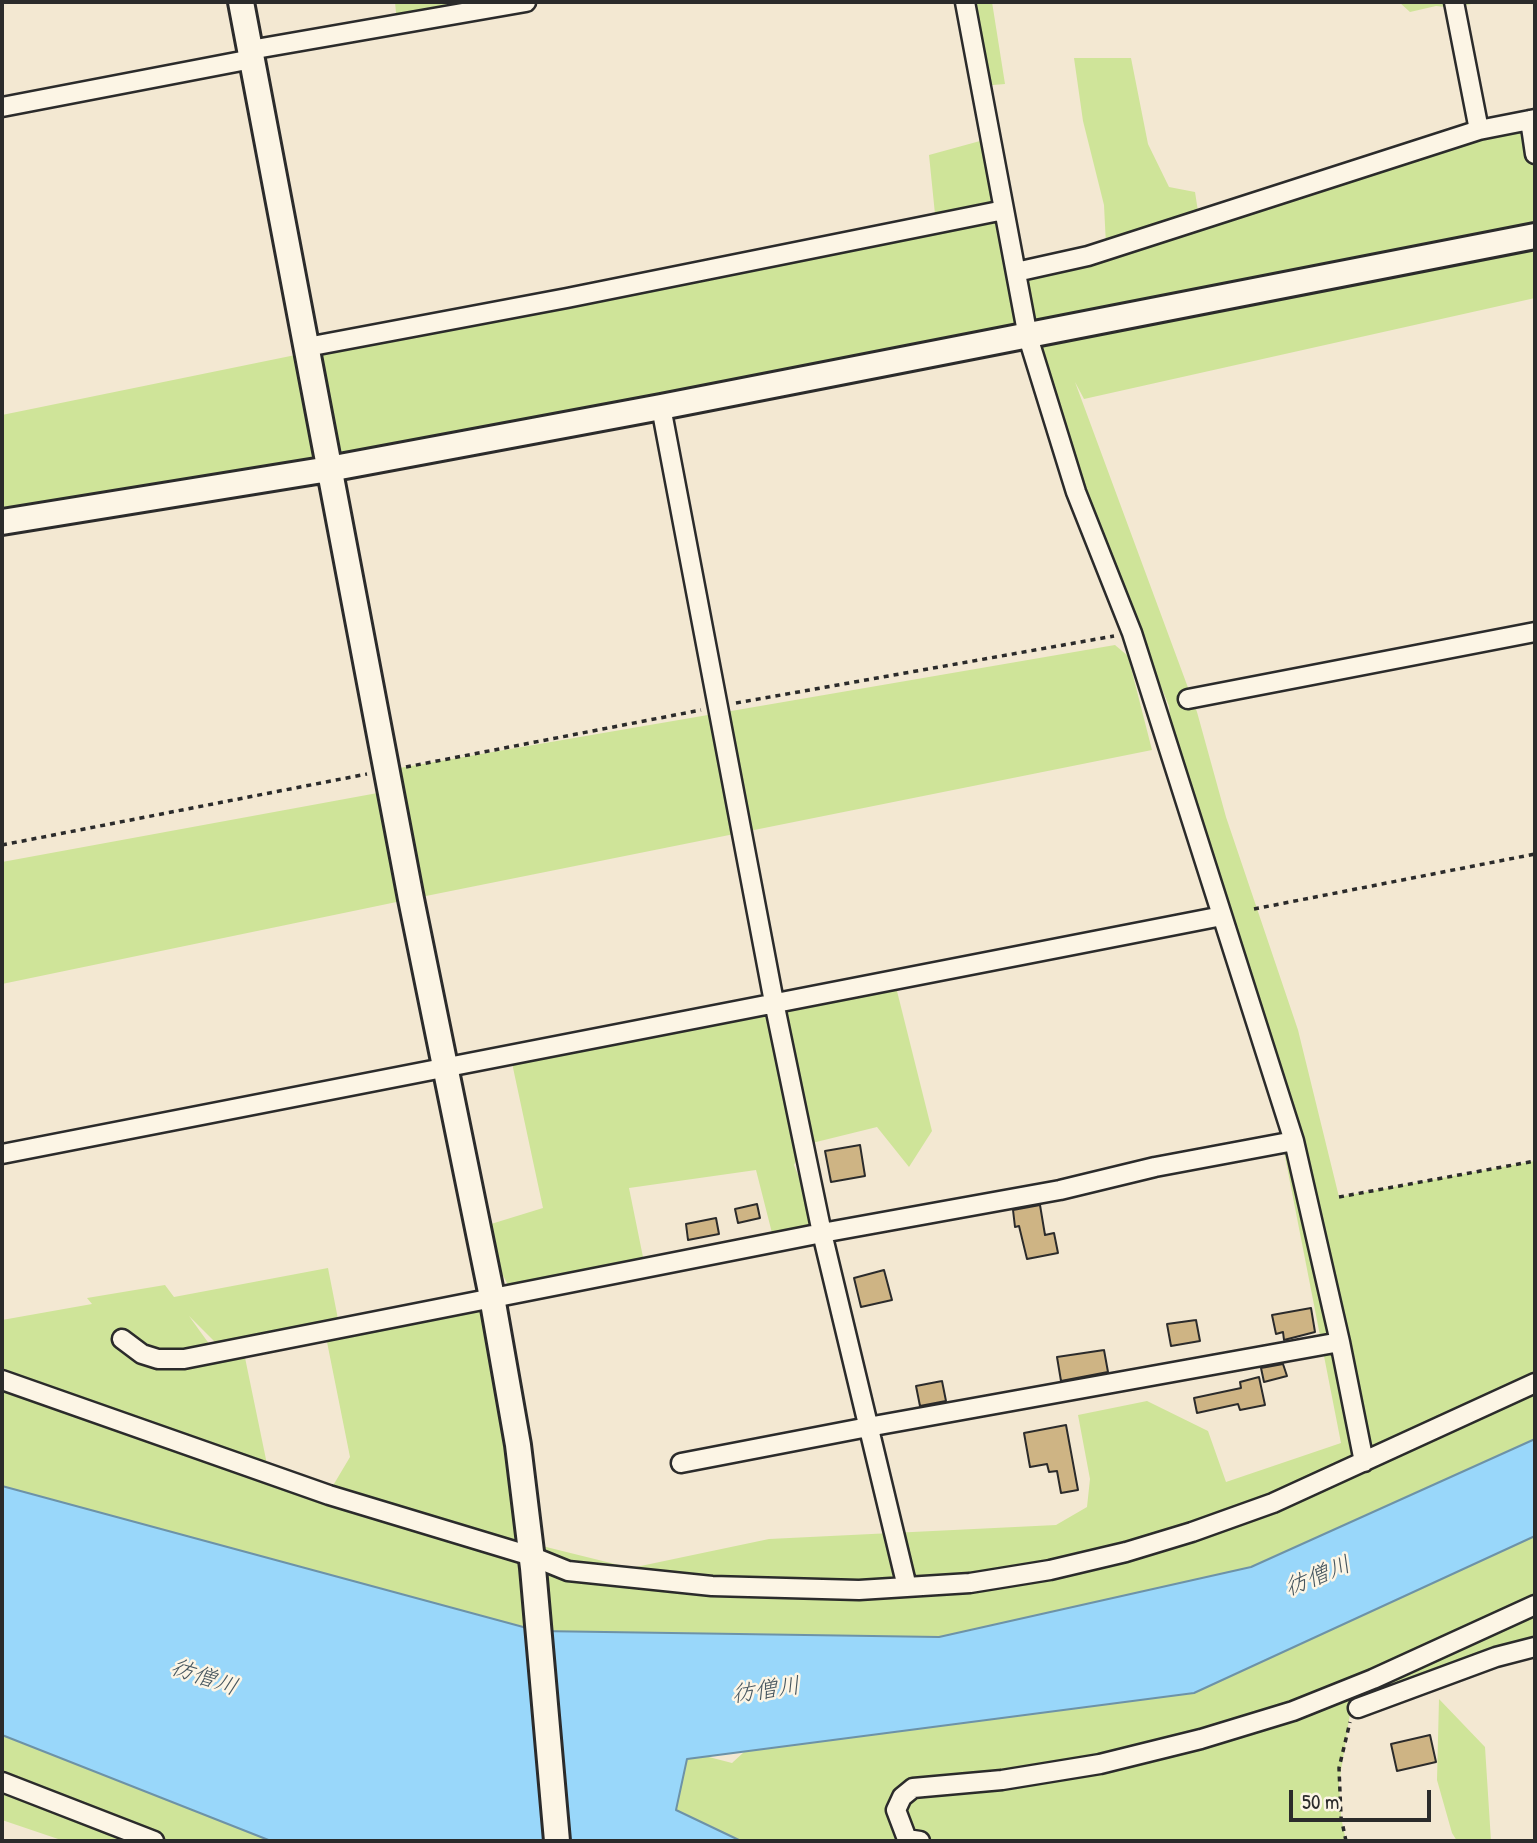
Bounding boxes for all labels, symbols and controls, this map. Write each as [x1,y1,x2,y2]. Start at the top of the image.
water label: 彷僧川 [1281,1551,1355,1603]
water label: 彷僧川 [167,1654,241,1702]
water label: 彷僧川 [730,1673,802,1709]
scale bar [1292,1776,1434,1820]
text: 50 m [1302,1787,1339,1816]

